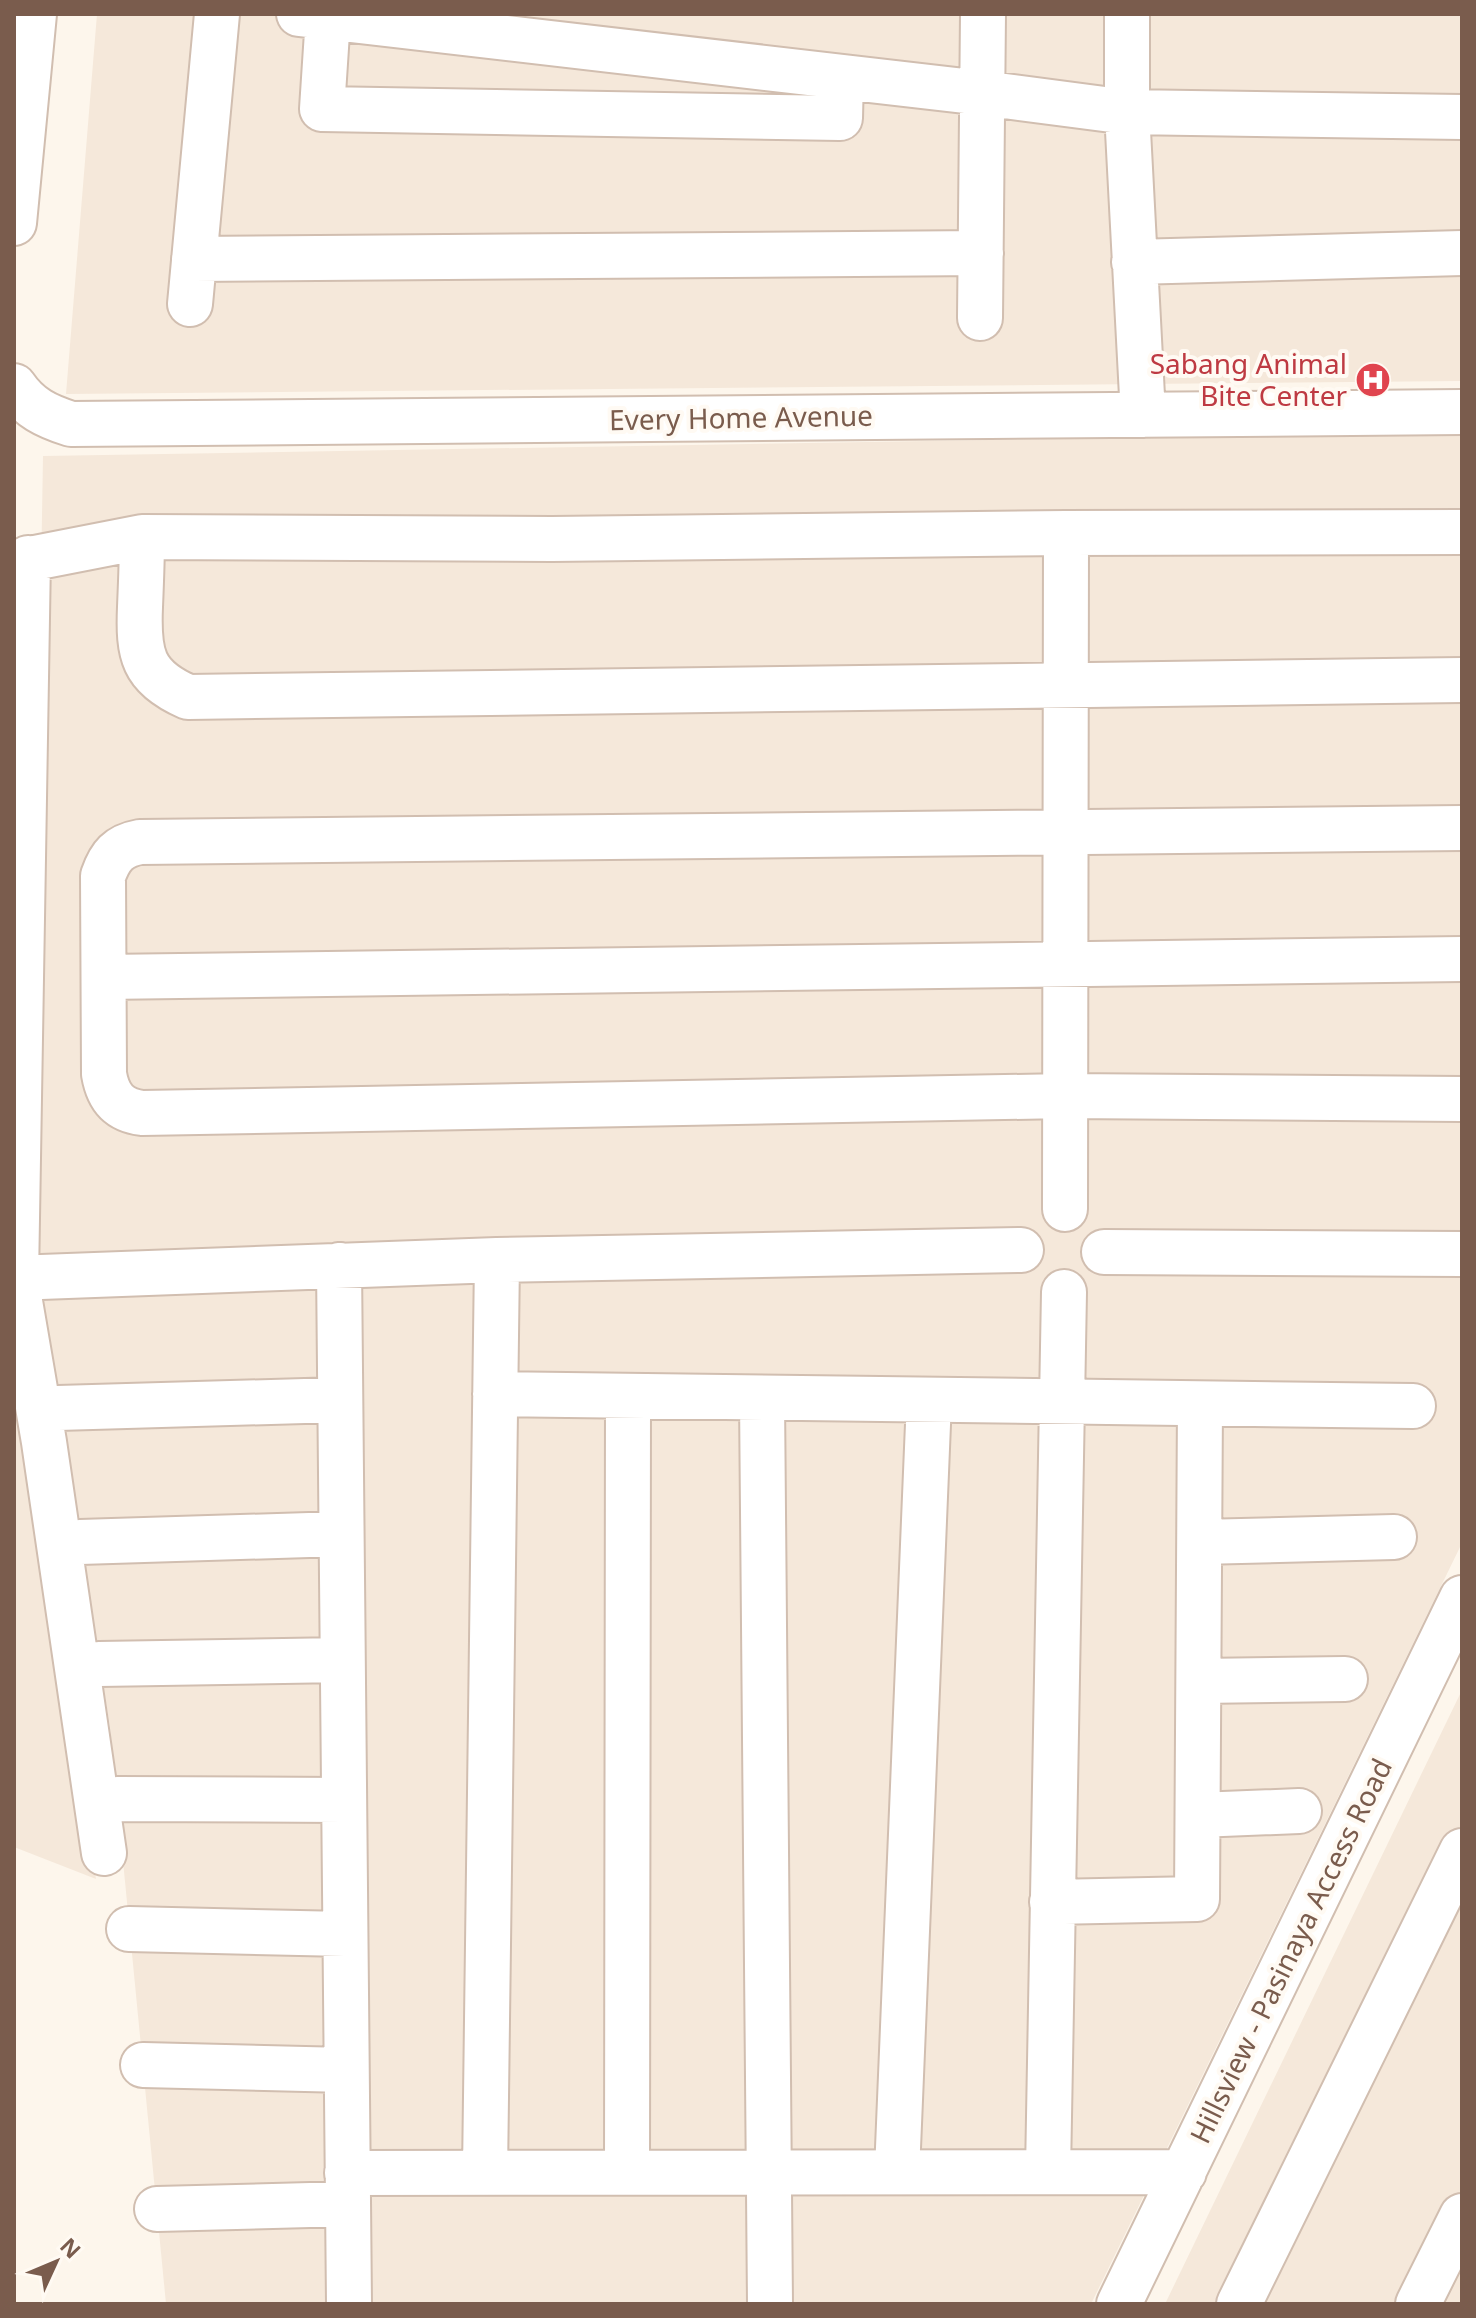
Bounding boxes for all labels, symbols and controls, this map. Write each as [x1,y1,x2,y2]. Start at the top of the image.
place label: Sabang Animal Bite Center [1150,344,1347,414]
hospital icon: Sabang Animal Bite Center [1354,361,1392,399]
street label: Every Home Avenue [609,396,873,438]
street label: Hillsview - Pasinaya Access Road [1180,1752,1400,2149]
north arrow [16,2222,96,2302]
text: N [54,2231,88,2264]

